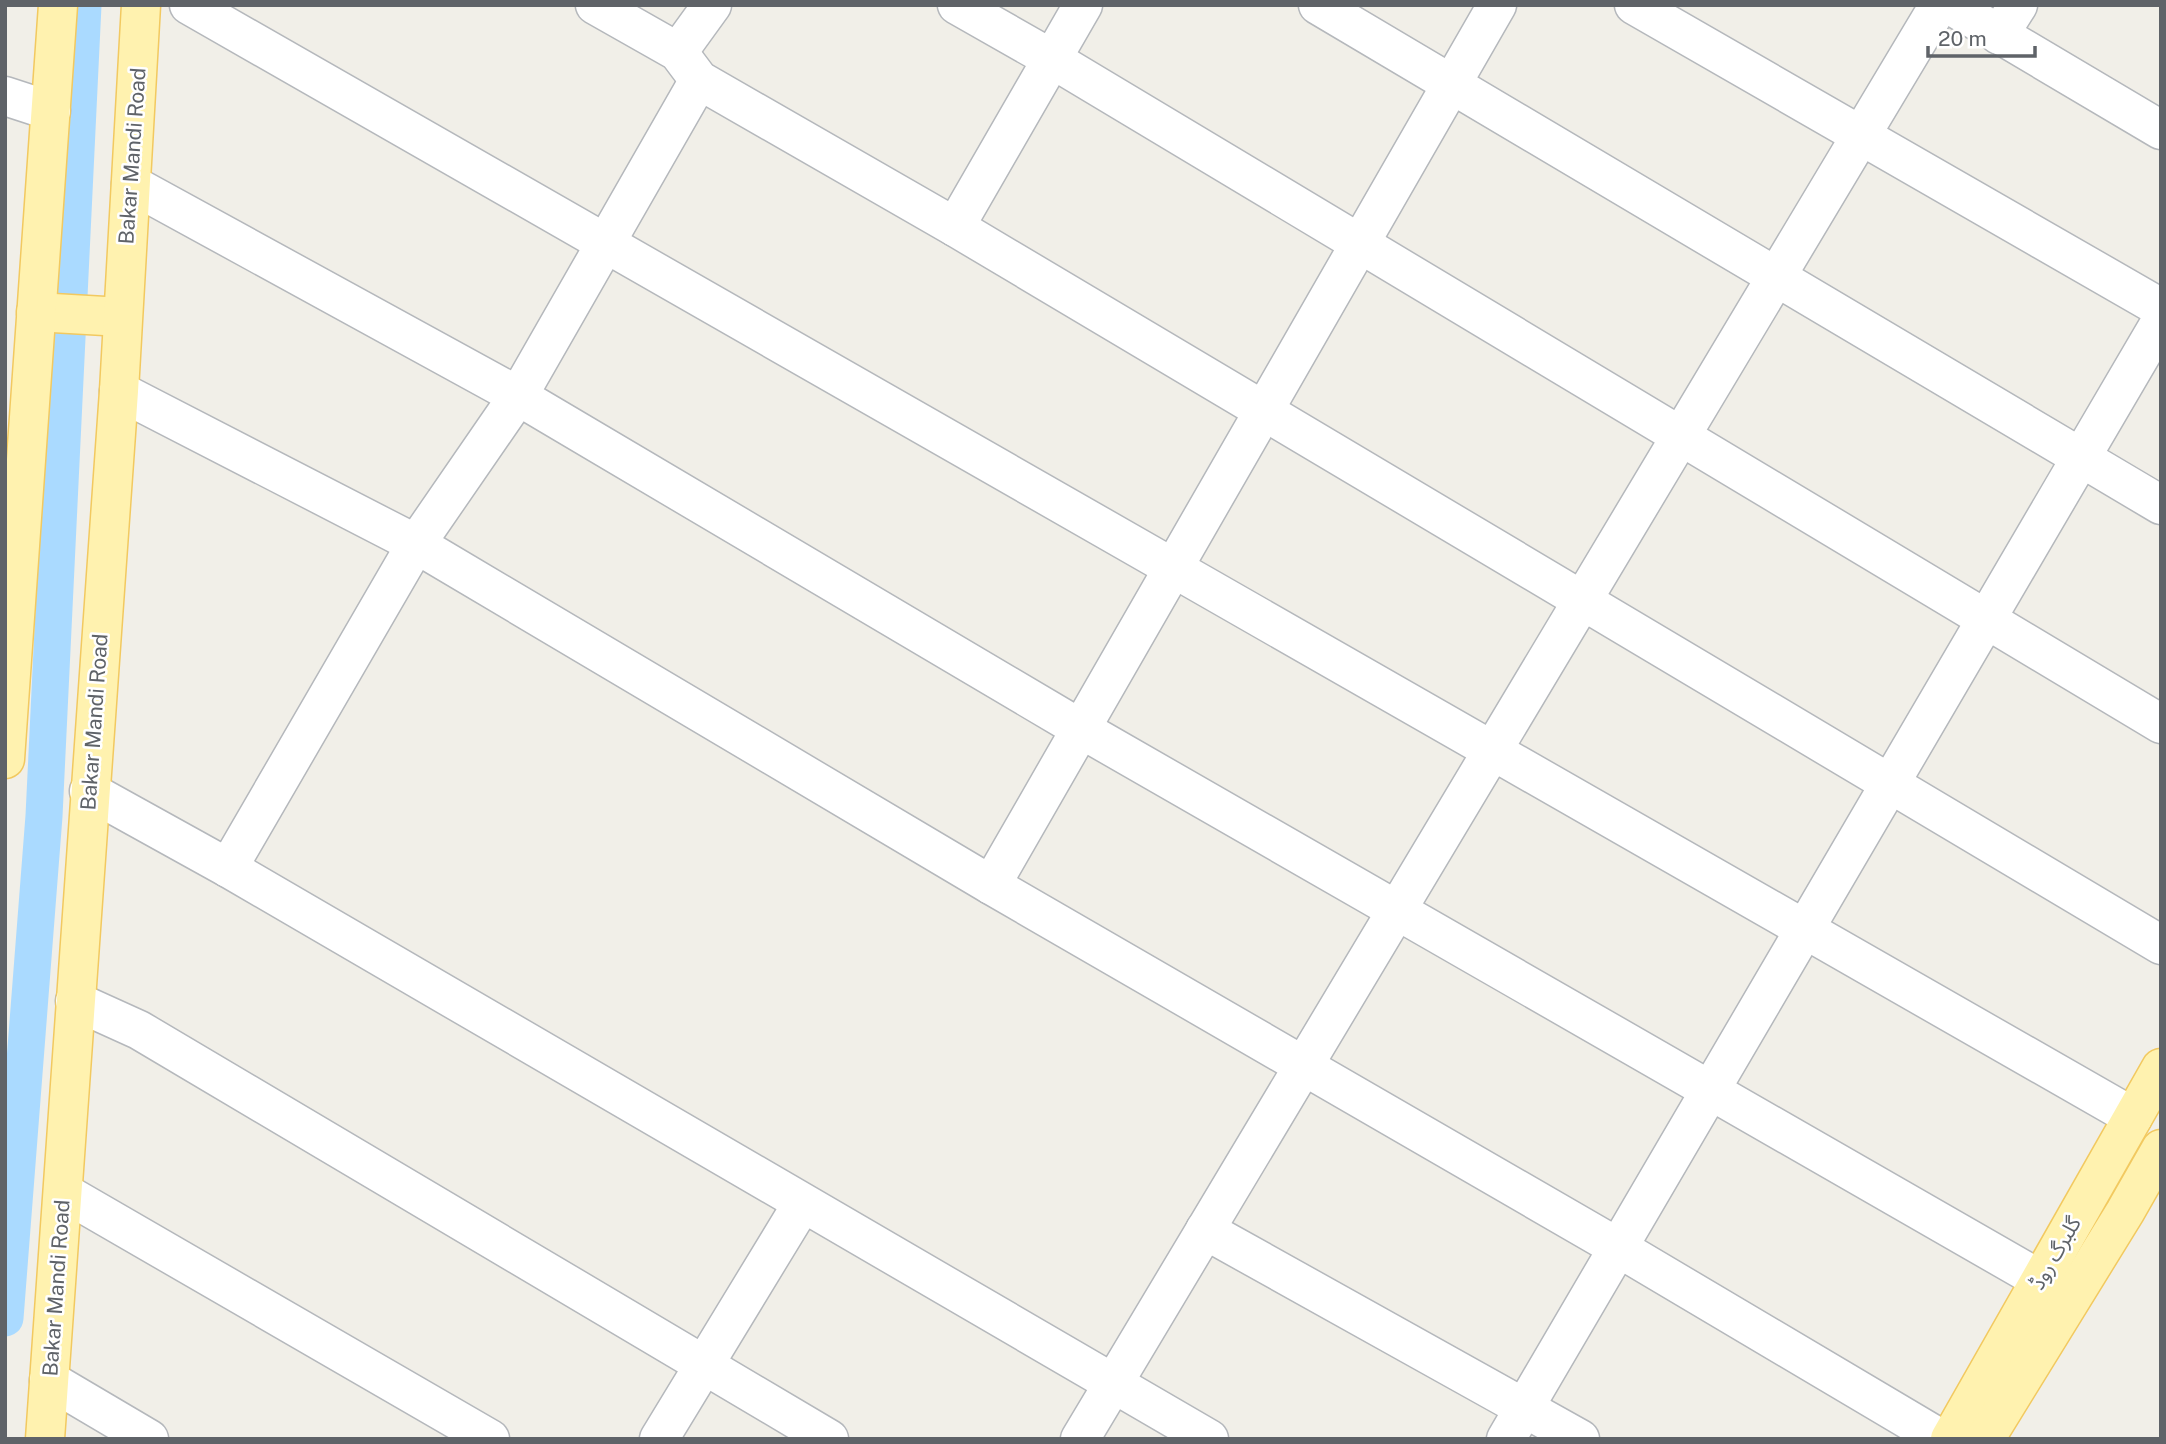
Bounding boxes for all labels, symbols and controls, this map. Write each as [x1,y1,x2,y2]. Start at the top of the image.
scale bar [1928,14,2035,58]
text: 20 m [1938,26,1987,51]
street label: Bakar Mandi Road [113,67,151,245]
street label: Bakar Mandi Road [75,633,113,811]
street label: Bakar Mandi Road [37,1199,75,1377]
street label: گلبرگ روڈ [2024,1212,2086,1294]

